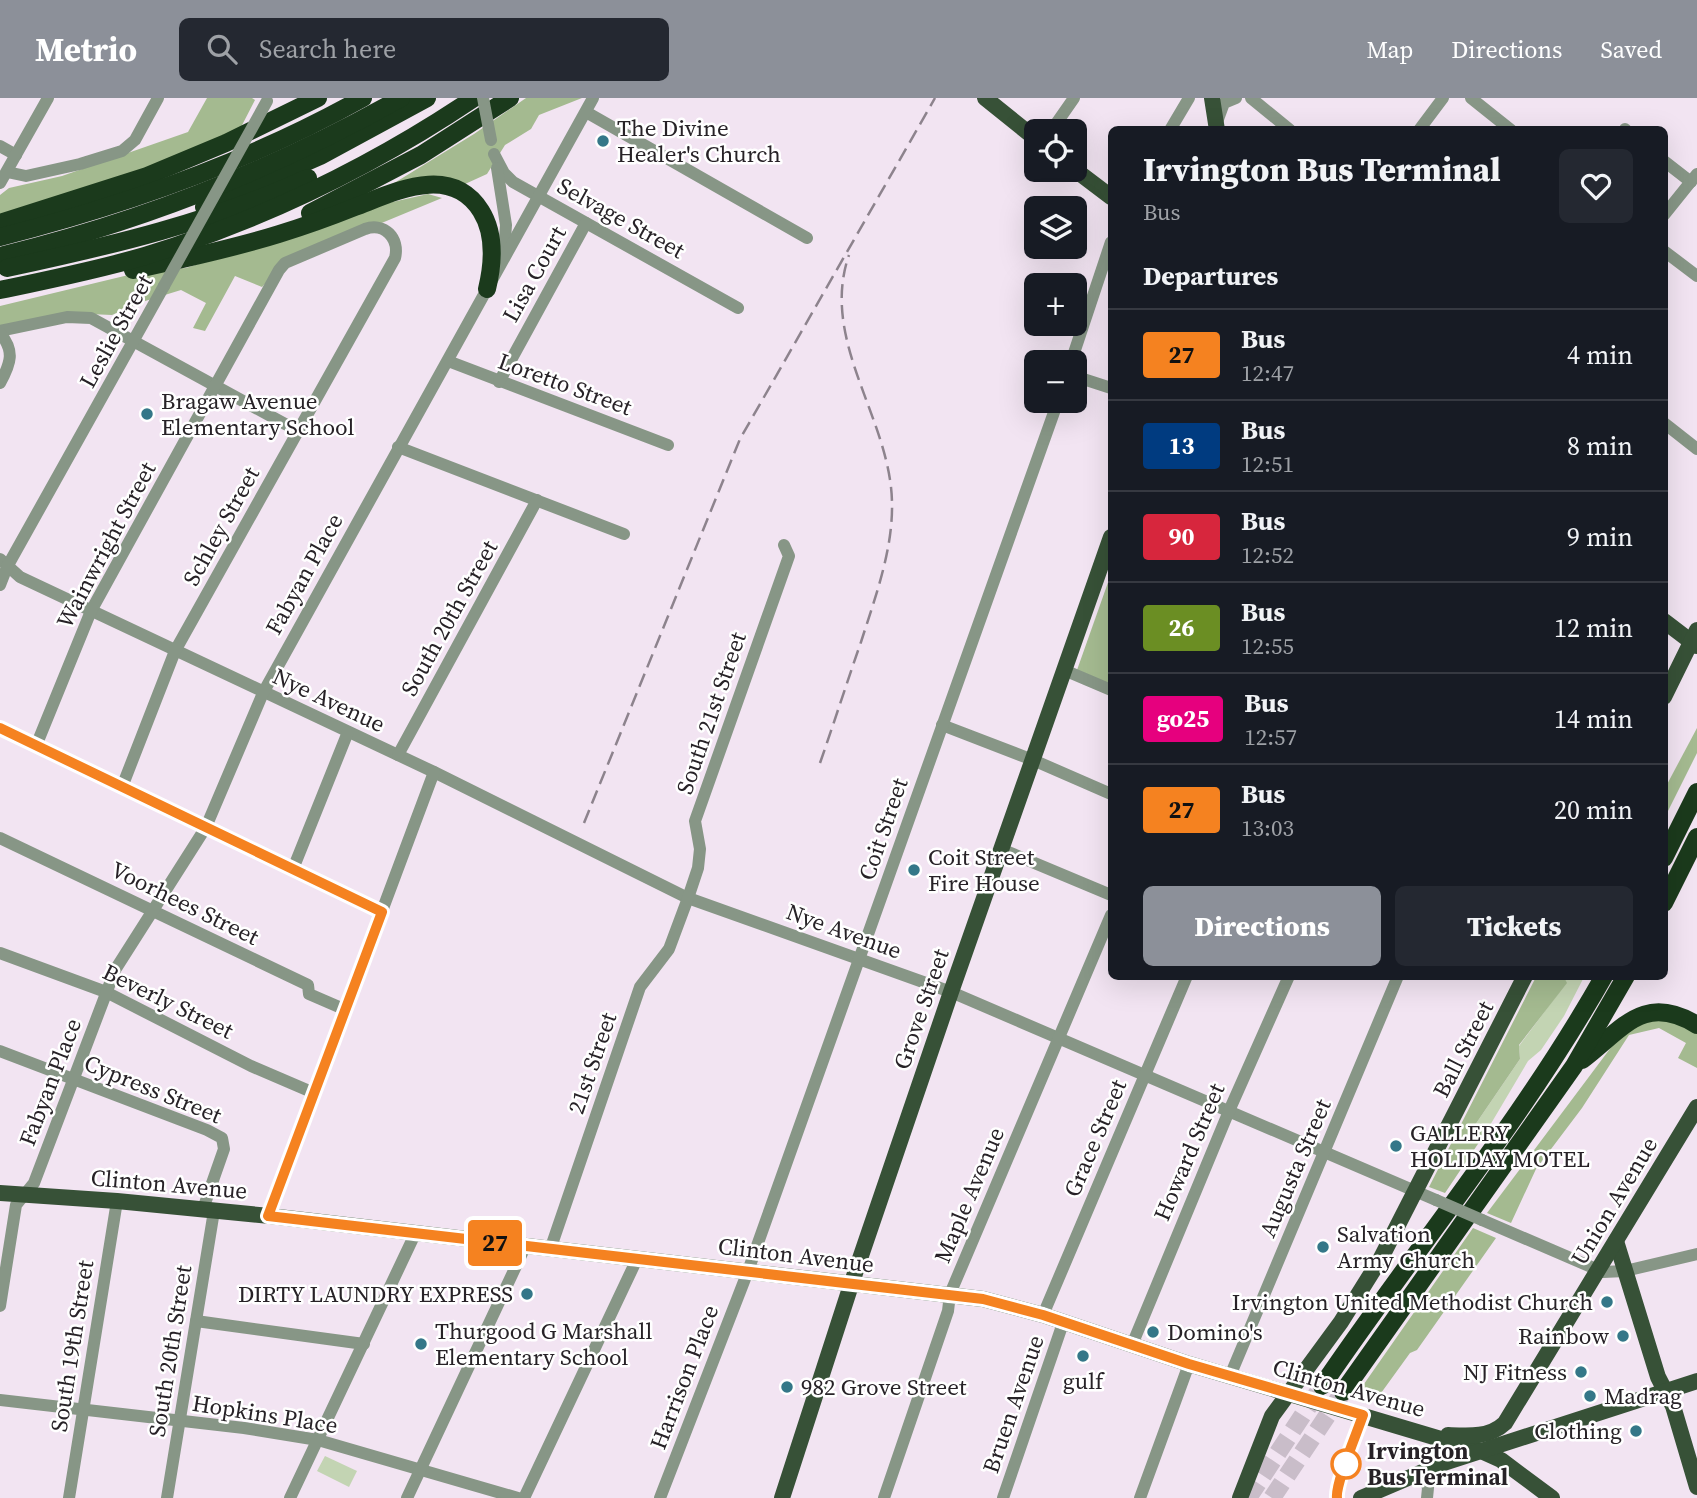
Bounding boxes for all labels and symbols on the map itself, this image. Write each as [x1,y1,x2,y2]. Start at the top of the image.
place label: The Divine Healer's Church [617,112,781,170]
marker: The Divine Healer's Church [595,133,611,149]
street label: Selvage Street [552,170,691,266]
street label: Lisa Court [494,220,574,328]
street label: Leslie Street [72,268,161,394]
street label: Loretto Street [494,345,637,423]
place label: Bragaw Avenue Elementary School [161,385,354,443]
marker: Bragaw Avenue Elementary School [139,406,155,422]
street label: Wainwright Street [49,456,164,634]
street label: Schley Street [175,460,267,591]
street label: Fabyan Place [257,508,351,640]
street label: South 20th Street [393,534,505,702]
street label: South 21st Street [668,627,754,798]
street label: Nye Avenue [268,660,390,740]
street label: Coit Street [851,773,916,884]
place label: Coit Street Fire House [928,841,1040,899]
street label: Voorhees Street [106,853,265,953]
marker: Coit Street Fire House [906,862,922,878]
street label: Nye Avenue [782,895,906,967]
street label: Grove Street [885,944,957,1074]
street label: Beverly Street [97,956,239,1047]
street label: Ball Street [1425,995,1501,1103]
street label: 21st Street [560,1008,624,1118]
street label: Fabyan Place [11,1014,89,1150]
street label: Cypress Street [79,1047,227,1131]
street label: Grace Street [1056,1074,1134,1202]
street label: Howard Street [1146,1078,1233,1226]
street label: Augusta Street [1251,1093,1339,1242]
place label: GALLERY HOLIDAY MOTEL [1410,1117,1590,1175]
street label: Maple Avenue [926,1122,1012,1268]
street label: Union Avenue [1563,1131,1665,1271]
marker: GALLERY HOLIDAY MOTEL [1388,1138,1404,1154]
street label: Clinton Avenue [89,1161,249,1207]
place label: Salvation Army Church [1337,1218,1475,1276]
line badge: 27 [463,1220,526,1266]
street label: Clinton Avenue [716,1230,876,1280]
marker: Salvation Army Church [1315,1239,1331,1255]
street label: South 19th Street [43,1257,101,1434]
street label: South 20th Street [141,1262,199,1439]
place label: DIRTY LAUNDRY EXPRESS [238,1278,513,1310]
marker: DIRTY LAUNDRY EXPRESS [519,1286,535,1302]
place label: Irvington United Methodist Church [1232,1286,1593,1318]
marker: Irvington United Methodist Church [1599,1294,1615,1310]
street label: Harrison Place [642,1300,726,1454]
place label: Thurgood G Marshall Elementary School [435,1315,652,1373]
place label: Domino's [1167,1316,1263,1348]
place label: Rainbow [1518,1320,1609,1352]
marker: Domino's [1145,1324,1161,1340]
marker: Rainbow [1615,1328,1631,1344]
street label: Bruen Avenue [974,1331,1052,1477]
marker: Thurgood G Marshall Elementary School [413,1336,429,1352]
marker: gulf [1075,1348,1091,1364]
street label: Clinton Avenue [1269,1351,1429,1425]
place label: NJ Fitness [1463,1356,1567,1388]
marker: NJ Fitness [1573,1364,1589,1380]
place label: gulf [1063,1365,1105,1397]
place label: 982 Grove Street [801,1371,967,1403]
marker: 982 Grove Street [779,1379,795,1395]
place label: Madrag [1604,1380,1682,1412]
street label: Hopkins Place [190,1387,340,1441]
marker: Madrag [1582,1388,1598,1404]
place label: Clothing [1534,1415,1622,1447]
marker: Clothing [1628,1423,1644,1439]
place label: Irvington Bus Terminal [1367,1435,1508,1493]
marker: Irvington Bus Terminal [1331,1449,1361,1479]

